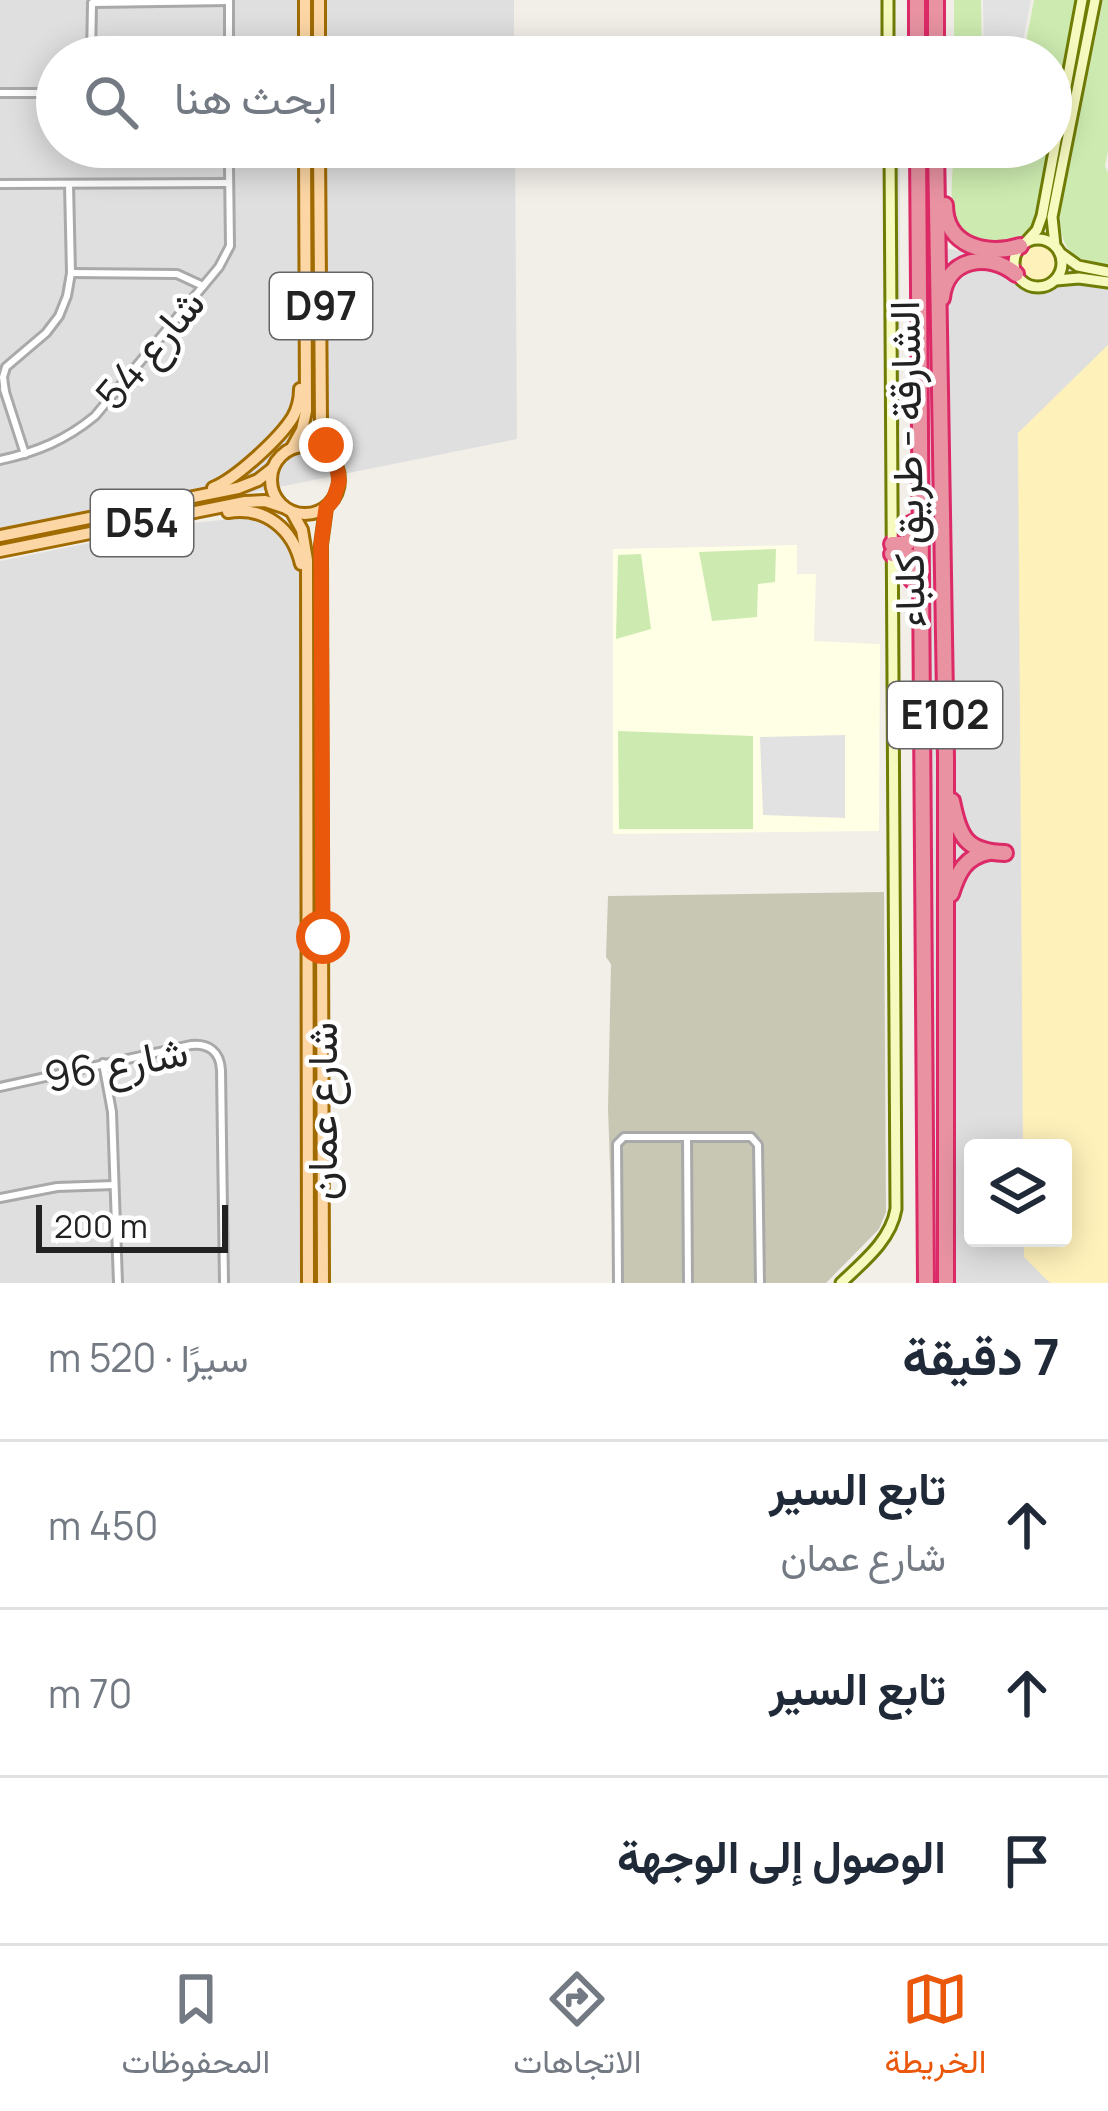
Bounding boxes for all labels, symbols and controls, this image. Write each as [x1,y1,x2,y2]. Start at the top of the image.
search box [36,36,1072,168]
text: ابحث هنا [174,66,337,128]
icon: search [78,69,144,135]
road number: D97 [270,273,372,339]
street label: شارع 54 [81,275,218,422]
street label: الشارقة - طريق كلباء [874,300,938,628]
route end [299,418,353,472]
road number: D54 [91,490,193,556]
road number: E102 [888,682,1002,748]
route start [296,910,350,964]
street label: شارع 96 [39,1021,193,1106]
street label: شارع عمان [292,1022,351,1200]
map controls [964,1139,1072,1247]
button: layers [964,1139,1072,1247]
scale bar [36,1199,228,1252]
text: 200 m [54,1203,148,1248]
text: 7 دقيقة [902,1321,1060,1390]
text: سيرًا · 520 m [48,1330,248,1384]
text: تابع السير [769,1457,946,1519]
icon: ahead [994,1492,1060,1558]
text: 450 m [48,1498,158,1552]
text: شارع عمان [780,1529,946,1583]
text: تابع السير [769,1657,946,1719]
icon: ahead [994,1660,1060,1726]
text: 70 m [48,1666,132,1720]
text: الوصول إلى الوجهة [617,1825,946,1887]
icon: arrive [994,1828,1060,1894]
tab: المحفوظات [122,1966,270,2091]
tab: الاتجاهات [513,1966,641,2091]
tab: الخريطة [884,1966,986,2091]

